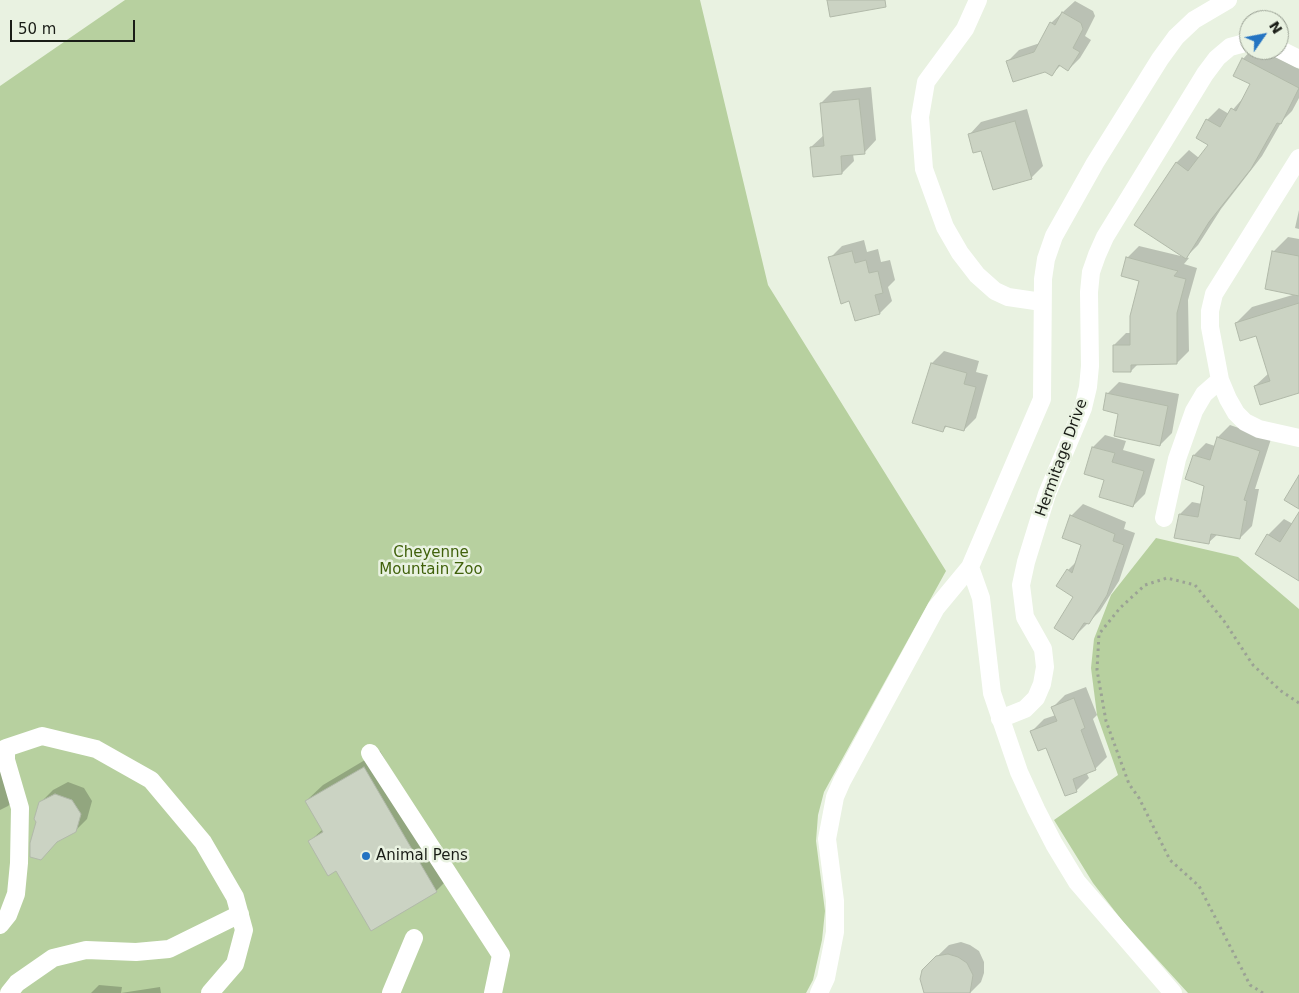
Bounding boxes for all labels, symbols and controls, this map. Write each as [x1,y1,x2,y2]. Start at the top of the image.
scale bar [12,10,138,42]
north arrow [1239,10,1289,60]
text: N [1266,18,1286,37]
text: 50 m [18,20,56,38]
street label: Hermitage Drive [1032,397,1092,519]
park label: Cheyenne Mountain Zoo [379,544,483,579]
place label: Animal Pens [376,847,468,865]
marker: Animal Pens [360,850,372,862]

